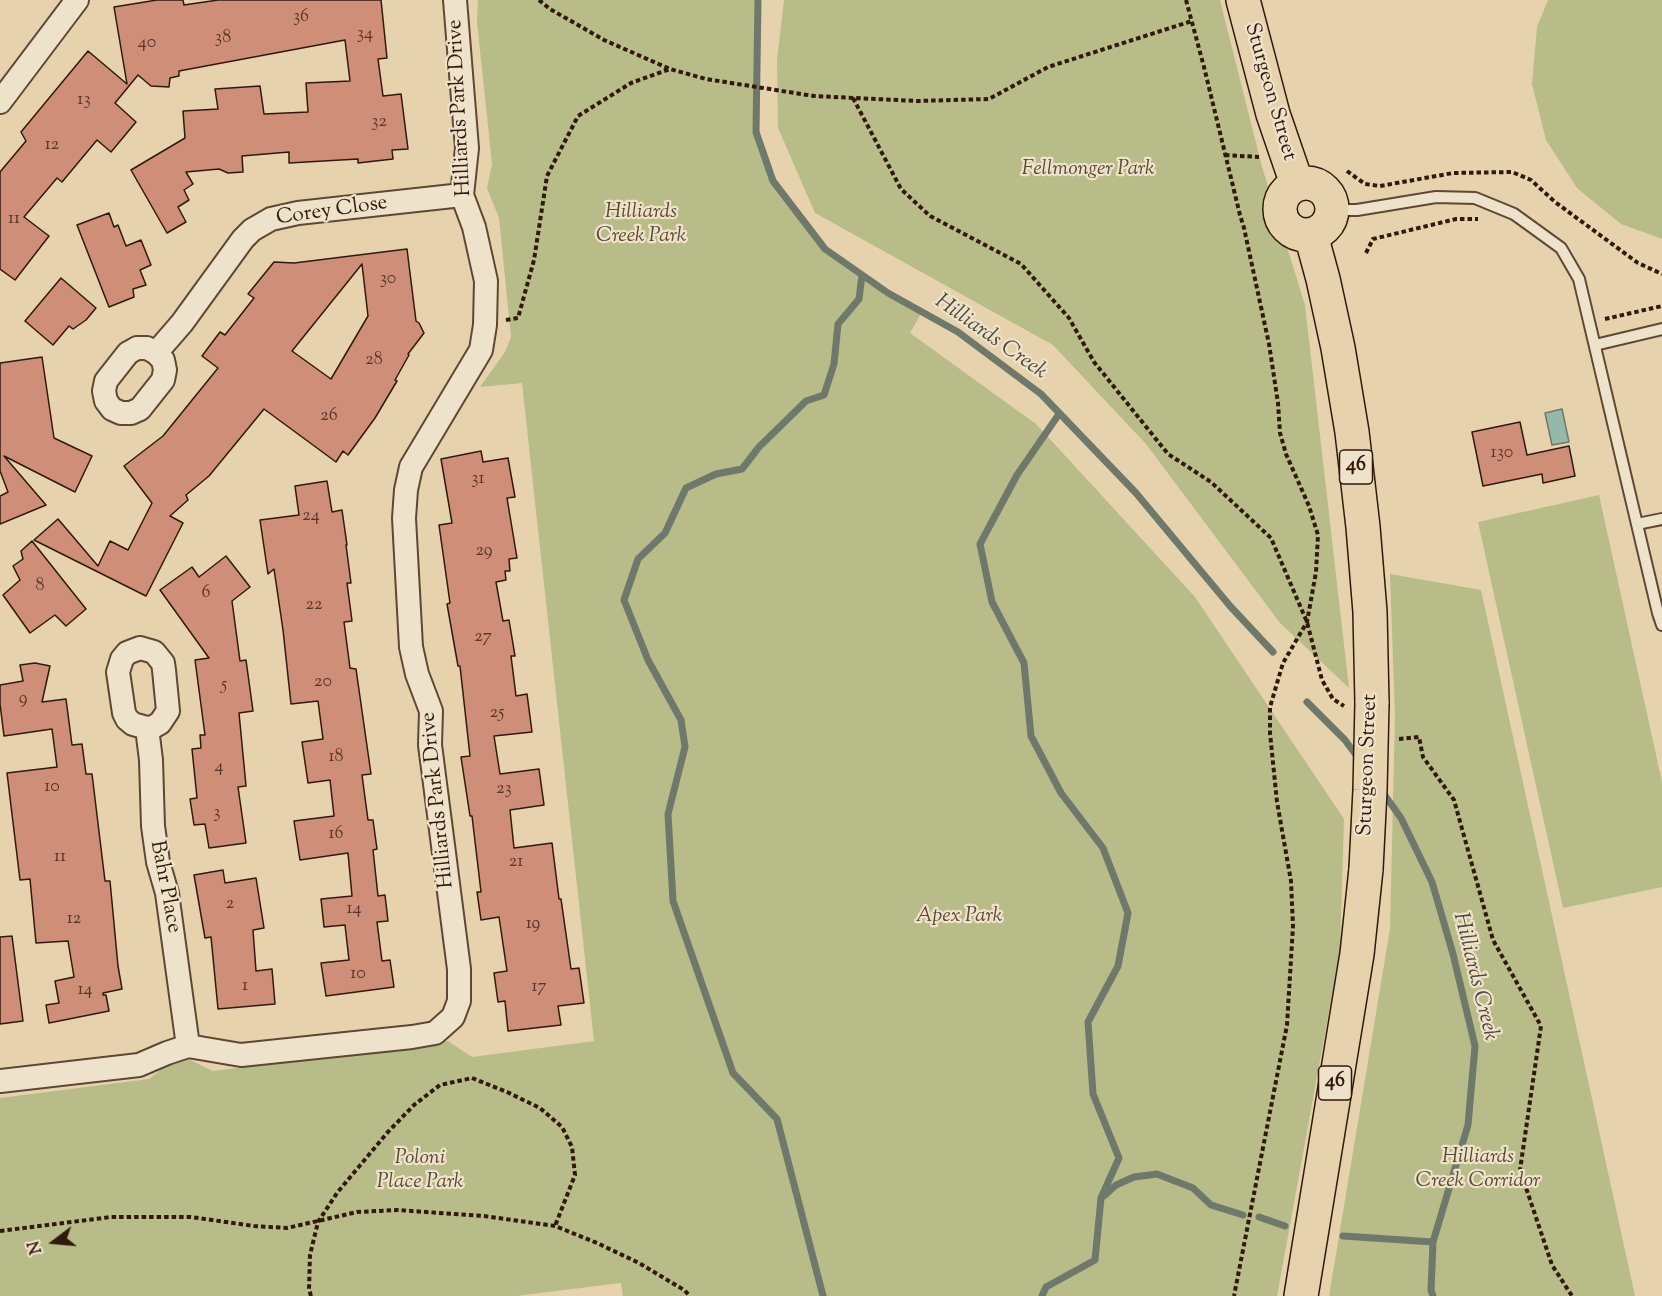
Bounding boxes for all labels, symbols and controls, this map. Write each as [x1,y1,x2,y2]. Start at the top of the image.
house number: 36 [293,7,309,29]
street label: Hilliards Park Drive [444,19,478,197]
street label: Sturgeon Street [1237,20,1301,164]
house number: 34 [357,24,373,46]
house number: 38 [215,28,231,50]
house number: 40 [138,33,156,55]
house number: 13 [77,90,91,112]
house number: 32 [371,112,387,134]
house number: 12 [45,135,59,157]
park label: Fellmonger Park [1021,157,1155,183]
street label: Corey Close [275,192,389,232]
park label: Hilliards Creek Park [596,200,686,250]
house number: 11 [8,209,20,231]
house number: 30 [380,269,396,291]
water label: Hilliards Creek [929,290,1051,386]
house number: 28 [365,350,383,372]
house number: 26 [320,406,338,428]
house number: 130 [1491,443,1513,465]
road number: 46 [1340,450,1372,484]
house number: 31 [471,469,485,491]
house number: 24 [302,506,320,528]
house number: 29 [475,541,493,563]
house number: 8 [36,576,44,598]
house number: 6 [202,583,210,605]
house number: 22 [306,595,322,617]
house number: 27 [474,627,492,649]
house number: 20 [314,672,332,694]
house number: 5 [221,675,227,697]
house number: 9 [19,689,27,711]
street label: Sturgeon Street [1354,694,1384,836]
house number: 25 [490,703,504,725]
street label: Hilliards Park Drive [417,711,461,889]
house number: 18 [328,747,344,769]
house number: 4 [214,757,224,779]
house number: 10 [44,777,60,799]
house number: 23 [496,779,512,801]
house number: 3 [213,803,221,825]
house number: 16 [328,824,344,846]
street label: Bahr Place [143,839,185,935]
house number: 11 [54,847,66,869]
house number: 21 [509,852,523,874]
house number: 2 [226,894,234,916]
house number: 14 [346,899,362,921]
park label: Apex Park [916,904,1002,930]
house number: 12 [67,909,81,931]
water label: Hilliards Creek [1445,910,1503,1044]
house number: 19 [526,914,540,936]
house number: 10 [350,964,366,986]
house number: 1 [242,976,248,998]
house number: 17 [531,977,547,999]
house number: 14 [77,980,93,1002]
road number: 46 [1318,1066,1352,1100]
park label: Hilliards Creek Corridor [1416,1145,1540,1195]
park label: Poloni Place Park [377,1146,463,1196]
north arrow [24,1212,84,1272]
text: N [23,1238,49,1256]

